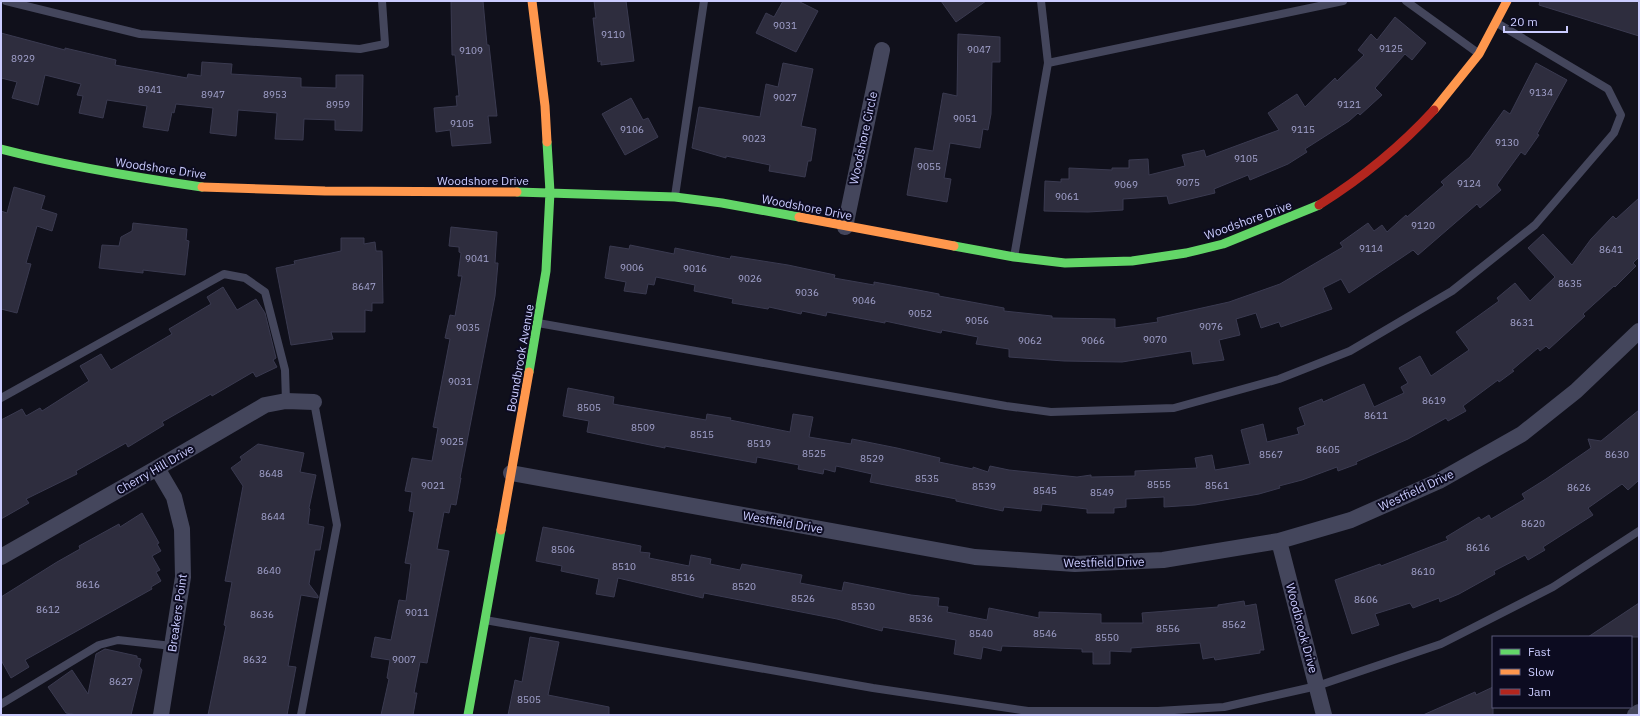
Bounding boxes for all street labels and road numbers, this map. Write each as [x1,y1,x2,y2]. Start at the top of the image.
street label: Woodshore Circle [846,90,880,186]
street label: Woodshore Drive [114,154,208,182]
street label: Woodshore Drive [437,173,529,188]
street label: Woodshore Drive [760,191,854,223]
street label: Woodshore Drive [1202,197,1294,243]
street label: Boundbrook Avenue [503,303,537,413]
street label: Cherry Hill Drive [113,440,197,497]
street label: Westfield Drive [1376,466,1456,514]
street label: Westfield Drive [742,508,825,537]
street label: Westfield Drive [1063,554,1145,570]
street label: Breakers Point [164,573,190,653]
street label: Woodbrook Drive [1283,581,1321,675]

